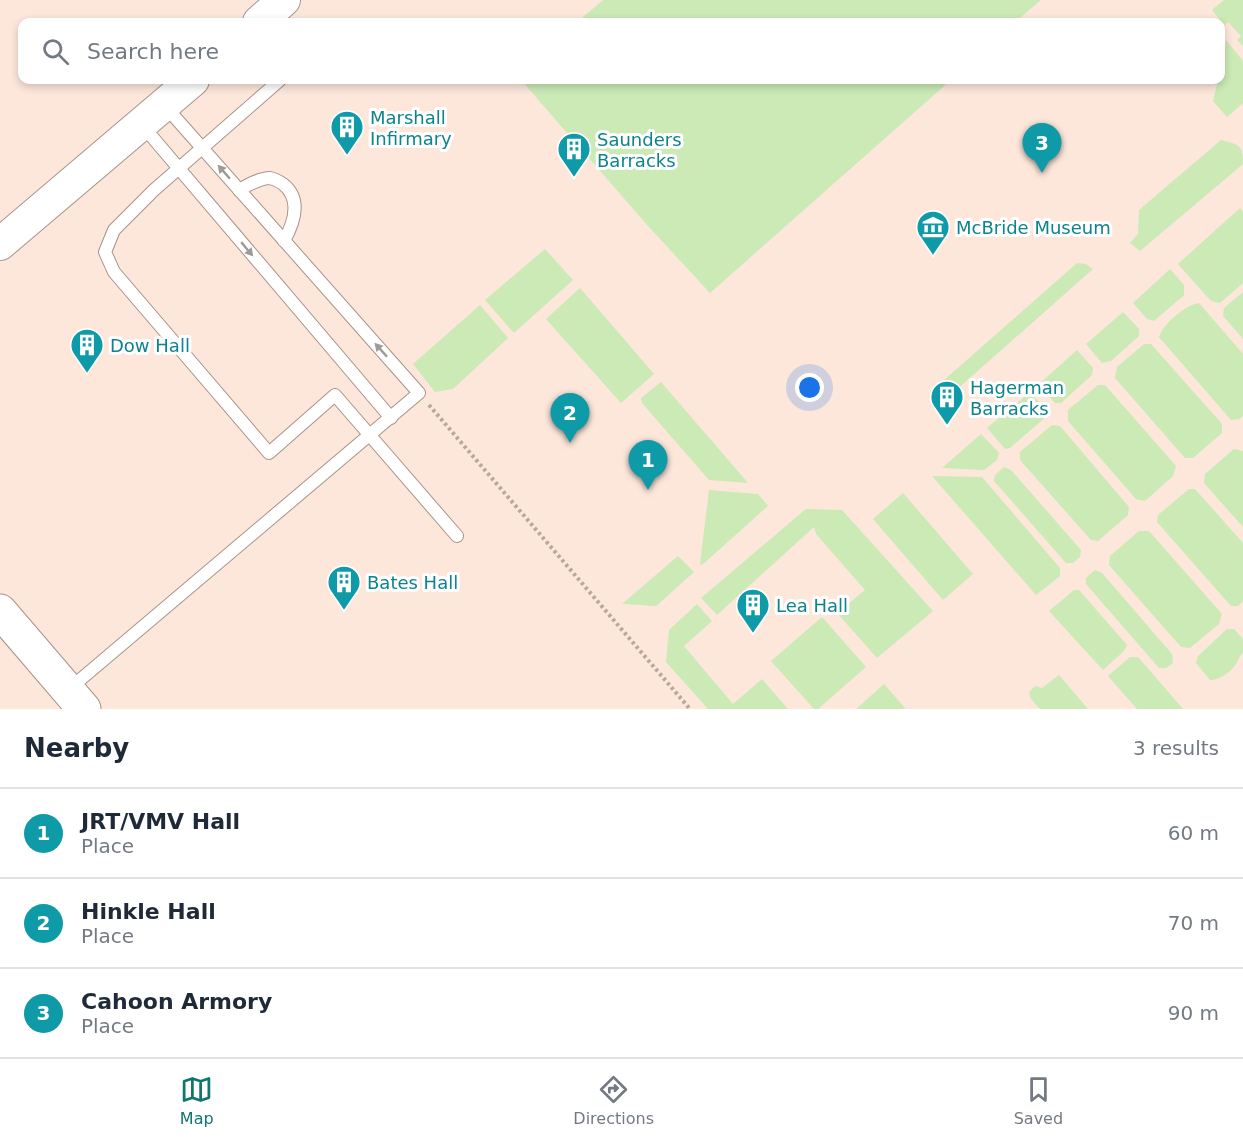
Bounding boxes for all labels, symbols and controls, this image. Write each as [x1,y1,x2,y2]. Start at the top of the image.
search box [18,18,1225,84]
icon: search [39,35,72,68]
text: Search here [87,39,219,64]
place label: Marshall Infirmary [370,107,452,149]
building icon: Marshall Infirmary [329,109,365,156]
pin: 3 [1022,124,1062,173]
place label: Saunders Barracks [597,129,682,171]
building icon: Saunders Barracks [556,131,592,178]
one-way arrow [218,165,231,180]
museum icon: McBride Museum [915,209,951,256]
place label: McBride Museum [956,217,1111,238]
one-way arrow [241,241,254,257]
building icon: Dow Hall [69,327,105,374]
place label: Dow Hall [110,335,190,356]
one-way arrow [374,342,388,357]
your location [795,373,824,402]
place label: Hagerman Barracks [970,377,1064,419]
building icon: Hagerman Barracks [929,379,965,426]
pin: 2 [550,394,590,443]
pin: 1 [628,440,668,490]
building icon: Bates Hall [326,564,362,611]
place label: Bates Hall [367,572,458,593]
building icon: Lea Hall [735,587,771,634]
place label: Lea Hall [776,595,848,616]
text: Nearby [24,733,129,763]
text: 3 results [1133,736,1219,760]
text: JRT/VMV Hall [81,809,240,834]
text: 1 [37,821,50,845]
text: 60 m [1168,821,1219,845]
text: Place [81,834,134,858]
text: Hinkle Hall [81,899,216,924]
text: 2 [37,911,50,935]
text: 70 m [1168,911,1219,935]
text: Place [81,924,134,948]
text: Cahoon Armory [81,989,272,1014]
text: 3 [37,1001,50,1025]
text: 90 m [1168,1001,1219,1025]
text: Place [81,1014,134,1038]
tab: Map [180,1073,214,1128]
tab: Directions [573,1073,654,1128]
tab: Saved [1014,1073,1063,1128]

